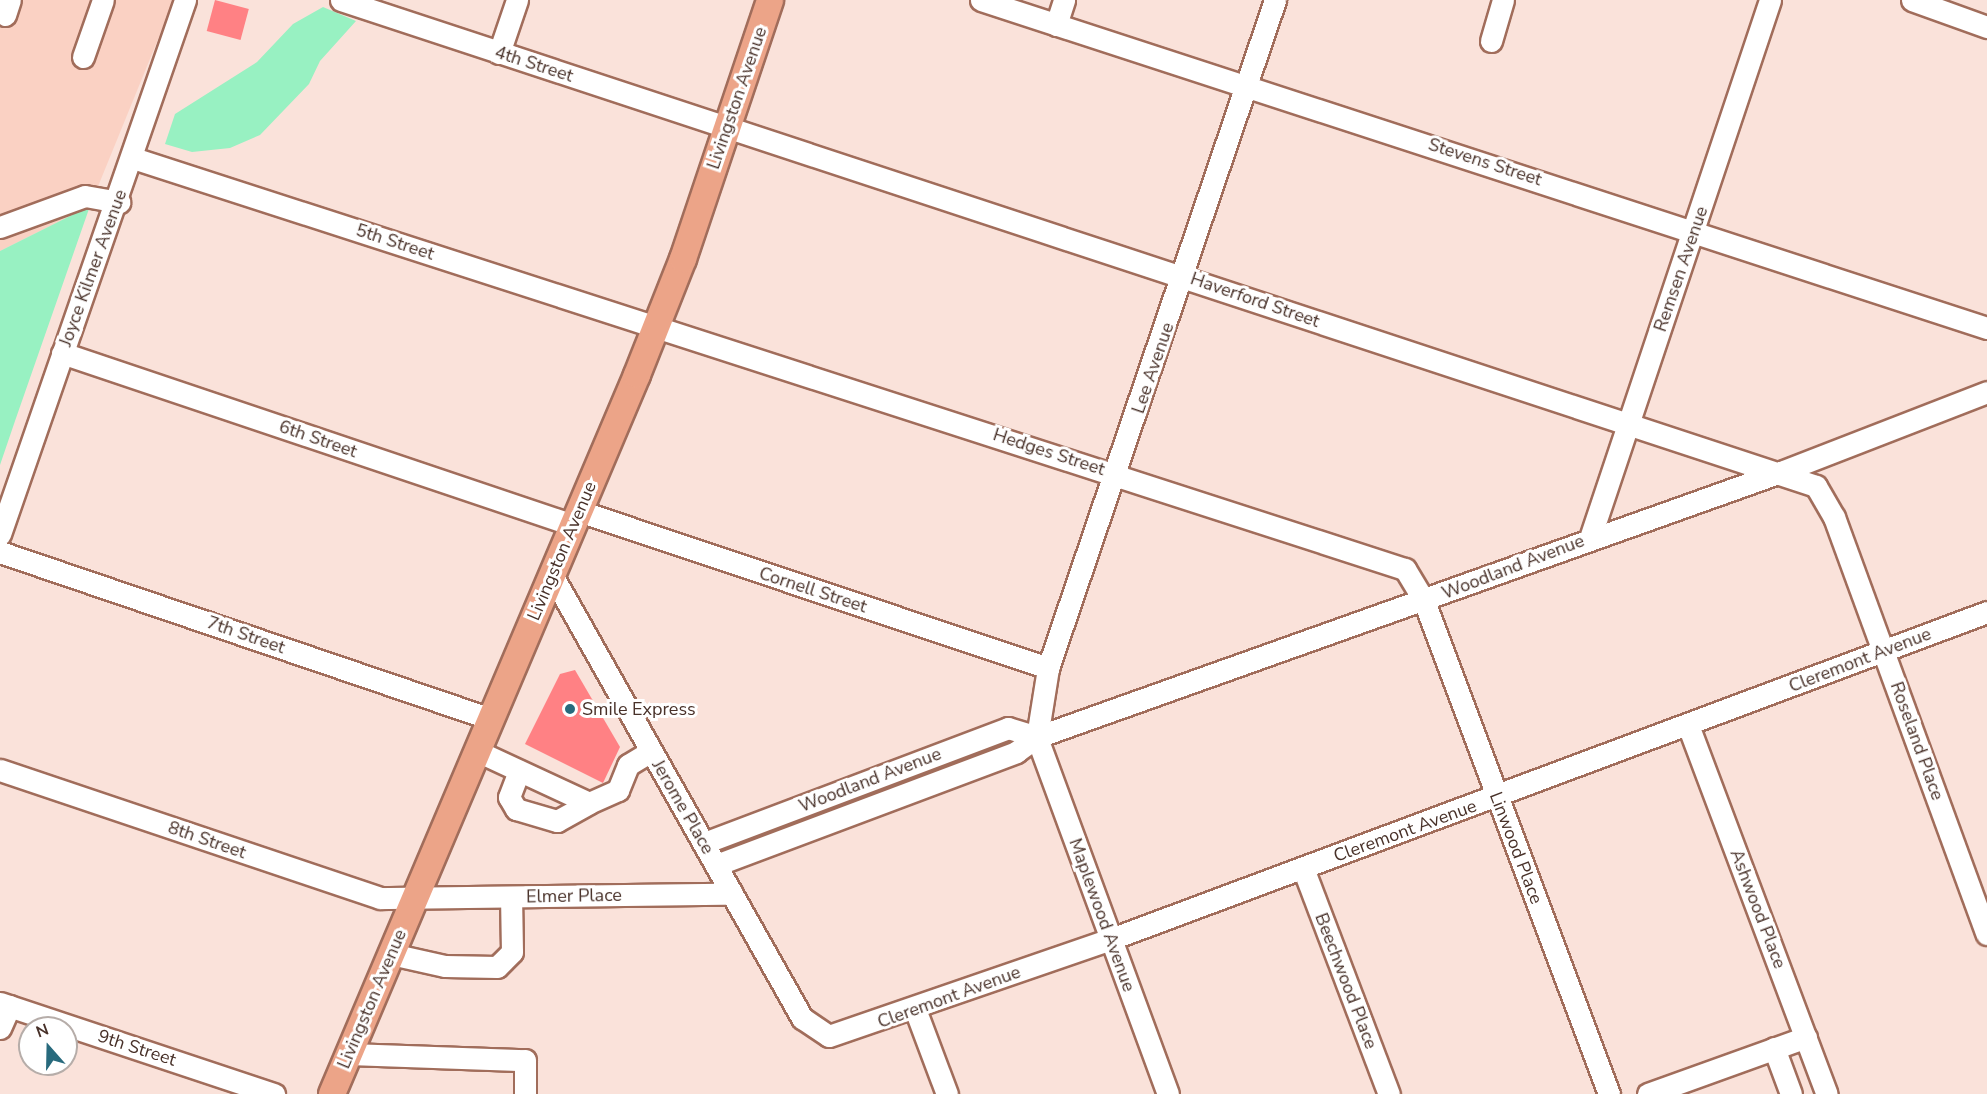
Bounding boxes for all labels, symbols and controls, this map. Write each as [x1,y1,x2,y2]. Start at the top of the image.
street label: Livingston Avenue [703,24,771,172]
street label: 4th Street [492,41,576,87]
street label: Stevens Street [1426,133,1544,191]
street label: Joyce Kilmer Avenue [55,187,131,349]
street label: Remsen Avenue [1649,203,1713,335]
street label: 5th Street [353,219,437,265]
street label: Haverford Street [1188,268,1322,332]
street label: Lee Avenue [1127,320,1179,416]
street label: 6th Street [276,416,360,462]
street label: Hedges Street [990,424,1108,480]
street label: Livingston Avenue [523,478,601,624]
street label: Woodland Avenue [1439,530,1587,604]
street label: Cornell Street [756,562,870,618]
street label: 7th Street [204,612,288,658]
street label: Cleremont Avenue [1786,623,1934,697]
street label: Roseland Place [1886,679,1948,803]
place label: Smile Express [582,698,696,720]
marker: Smile Express [563,702,577,716]
street label: Woodland Avenue [796,743,944,817]
street label: Jerome Place [647,756,719,858]
street label: Linwood Place [1485,789,1547,907]
street label: Cleremont Avenue [1331,795,1479,867]
street label: 8th Street [165,817,249,863]
street label: Maplewood Avenue [1064,835,1140,995]
street label: Ashwood Place [1725,846,1791,972]
street label: Elmer Place [526,884,622,908]
street label: Beechwood Place [1310,910,1382,1052]
street label: Livingston Avenue [333,926,411,1072]
street label: Cleremont Avenue [875,961,1023,1033]
north arrow [18,1016,78,1076]
text: N [33,1019,52,1043]
street label: 9th Street [95,1025,179,1071]

